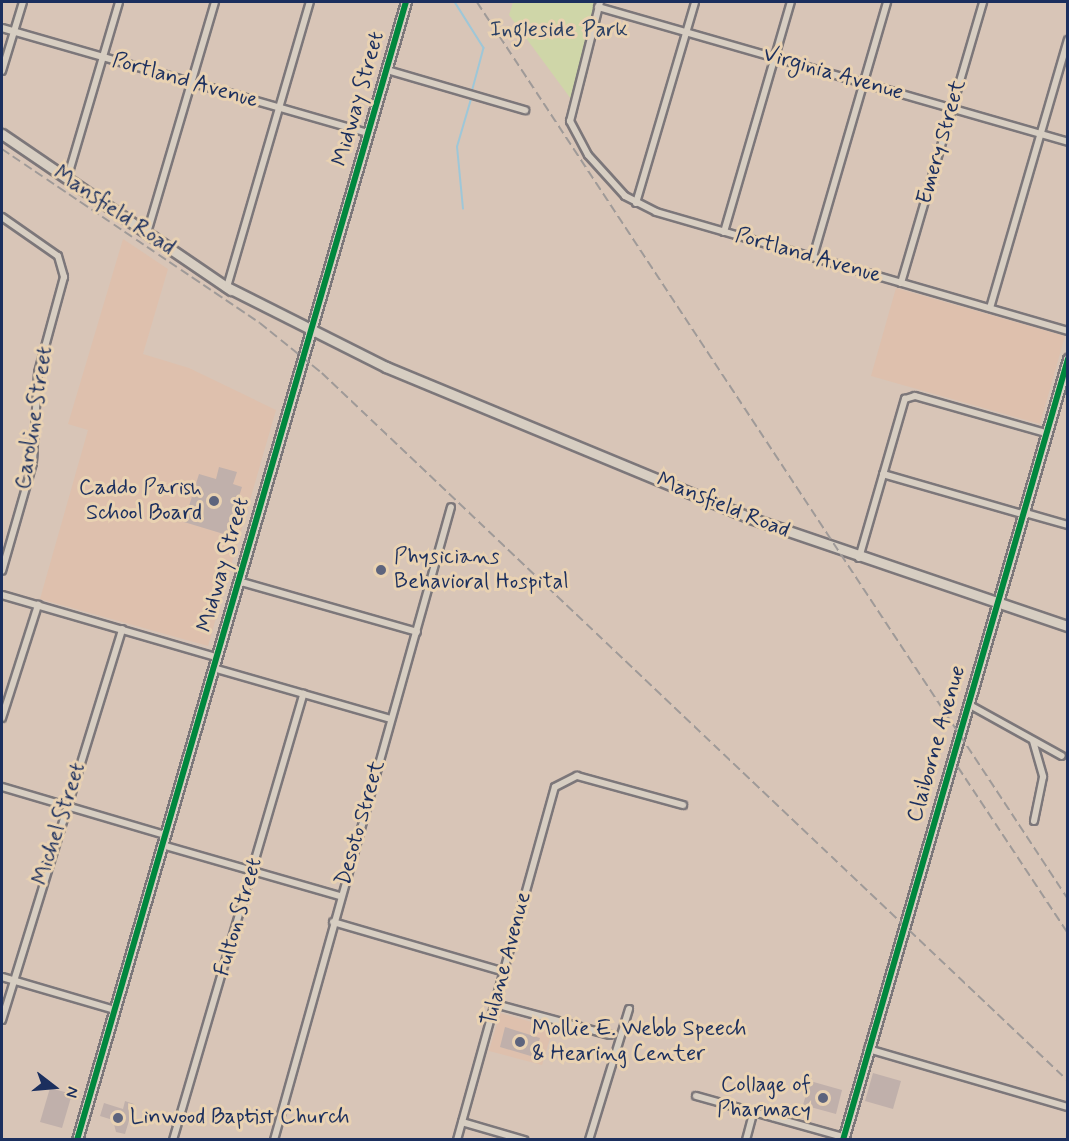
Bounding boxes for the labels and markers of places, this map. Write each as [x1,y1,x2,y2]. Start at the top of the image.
place label: Caddo Parish School Board [81,475,202,526]
marker: Caddo Parish School Board [207,494,221,508]
place label: Physicians Behavioral Hospital [394,544,574,596]
marker: Physicians Behavioral Hospital [372,561,390,579]
place label: Mollie E. Webb Speech & Hearing Center [532,1016,744,1068]
marker: Mollie E. Webb Speech & Hearing Center [513,1035,527,1049]
place label: Collage of Pharmacy [717,1072,811,1124]
marker: Collage of Pharmacy [816,1091,830,1105]
place label: Linwood Baptist Church [130,1105,351,1131]
marker: Linwood Baptist Church [111,1111,125,1125]

